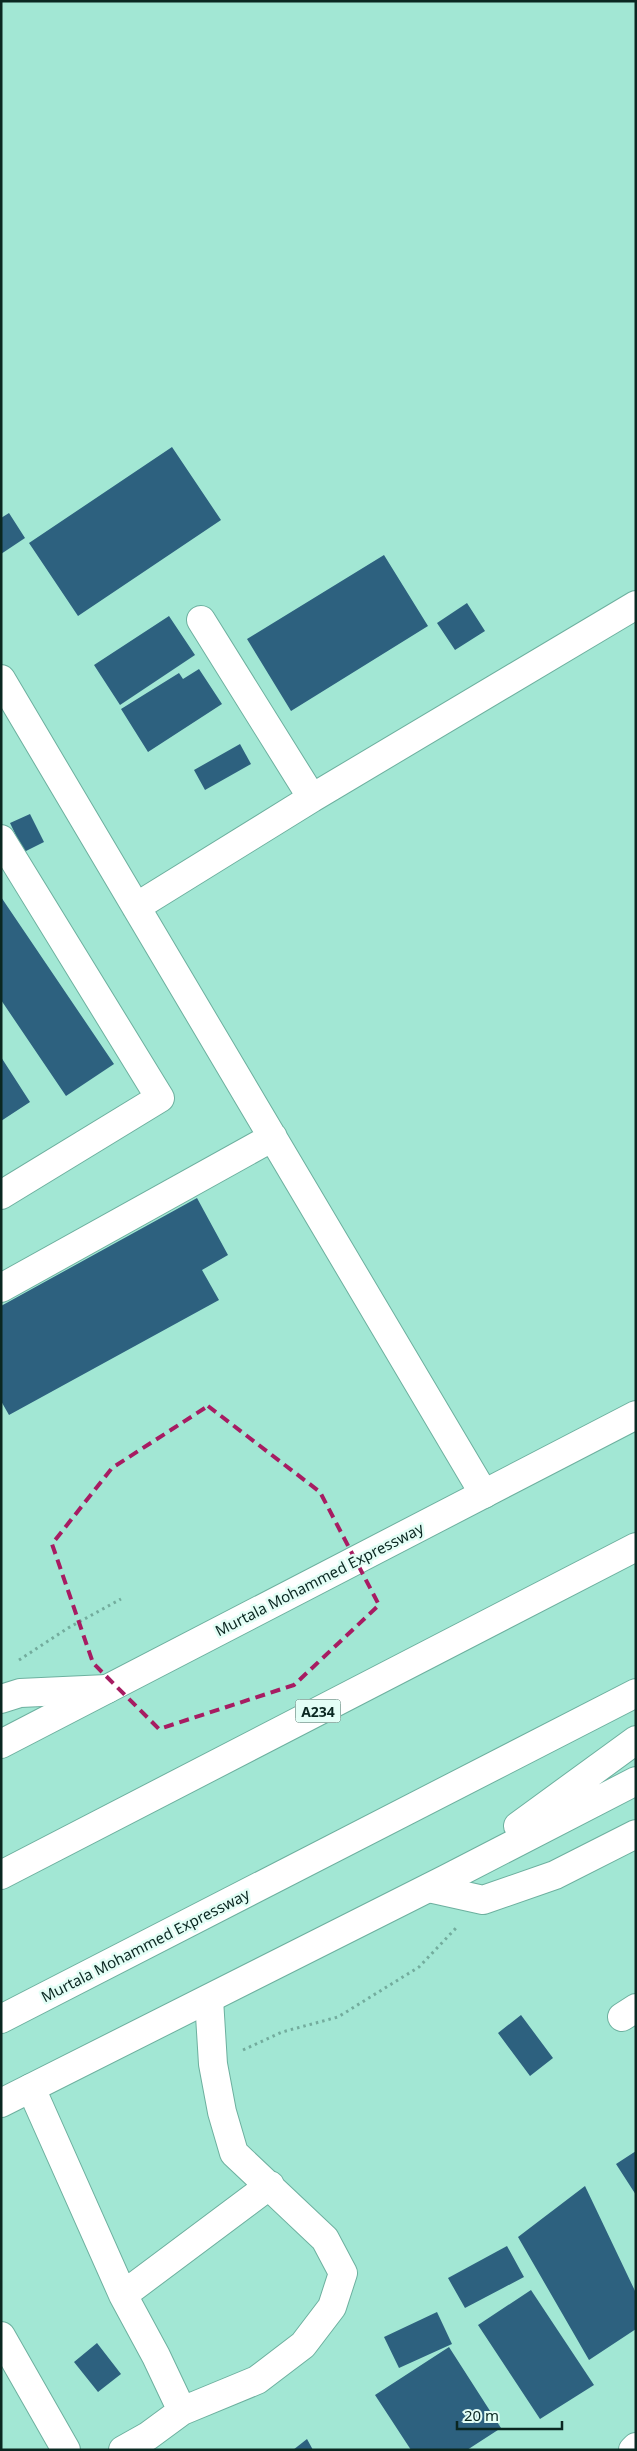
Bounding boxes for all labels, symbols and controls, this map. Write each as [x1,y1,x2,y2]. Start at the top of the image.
street label: Murtala Mohammed Expressway [211,1517,427,1640]
road number: A234 [296,1700,340,1722]
street label: Murtala Mohammed Expressway [37,1883,253,2006]
scale bar [457,2398,562,2430]
text: 20 m [464,2405,499,2425]

